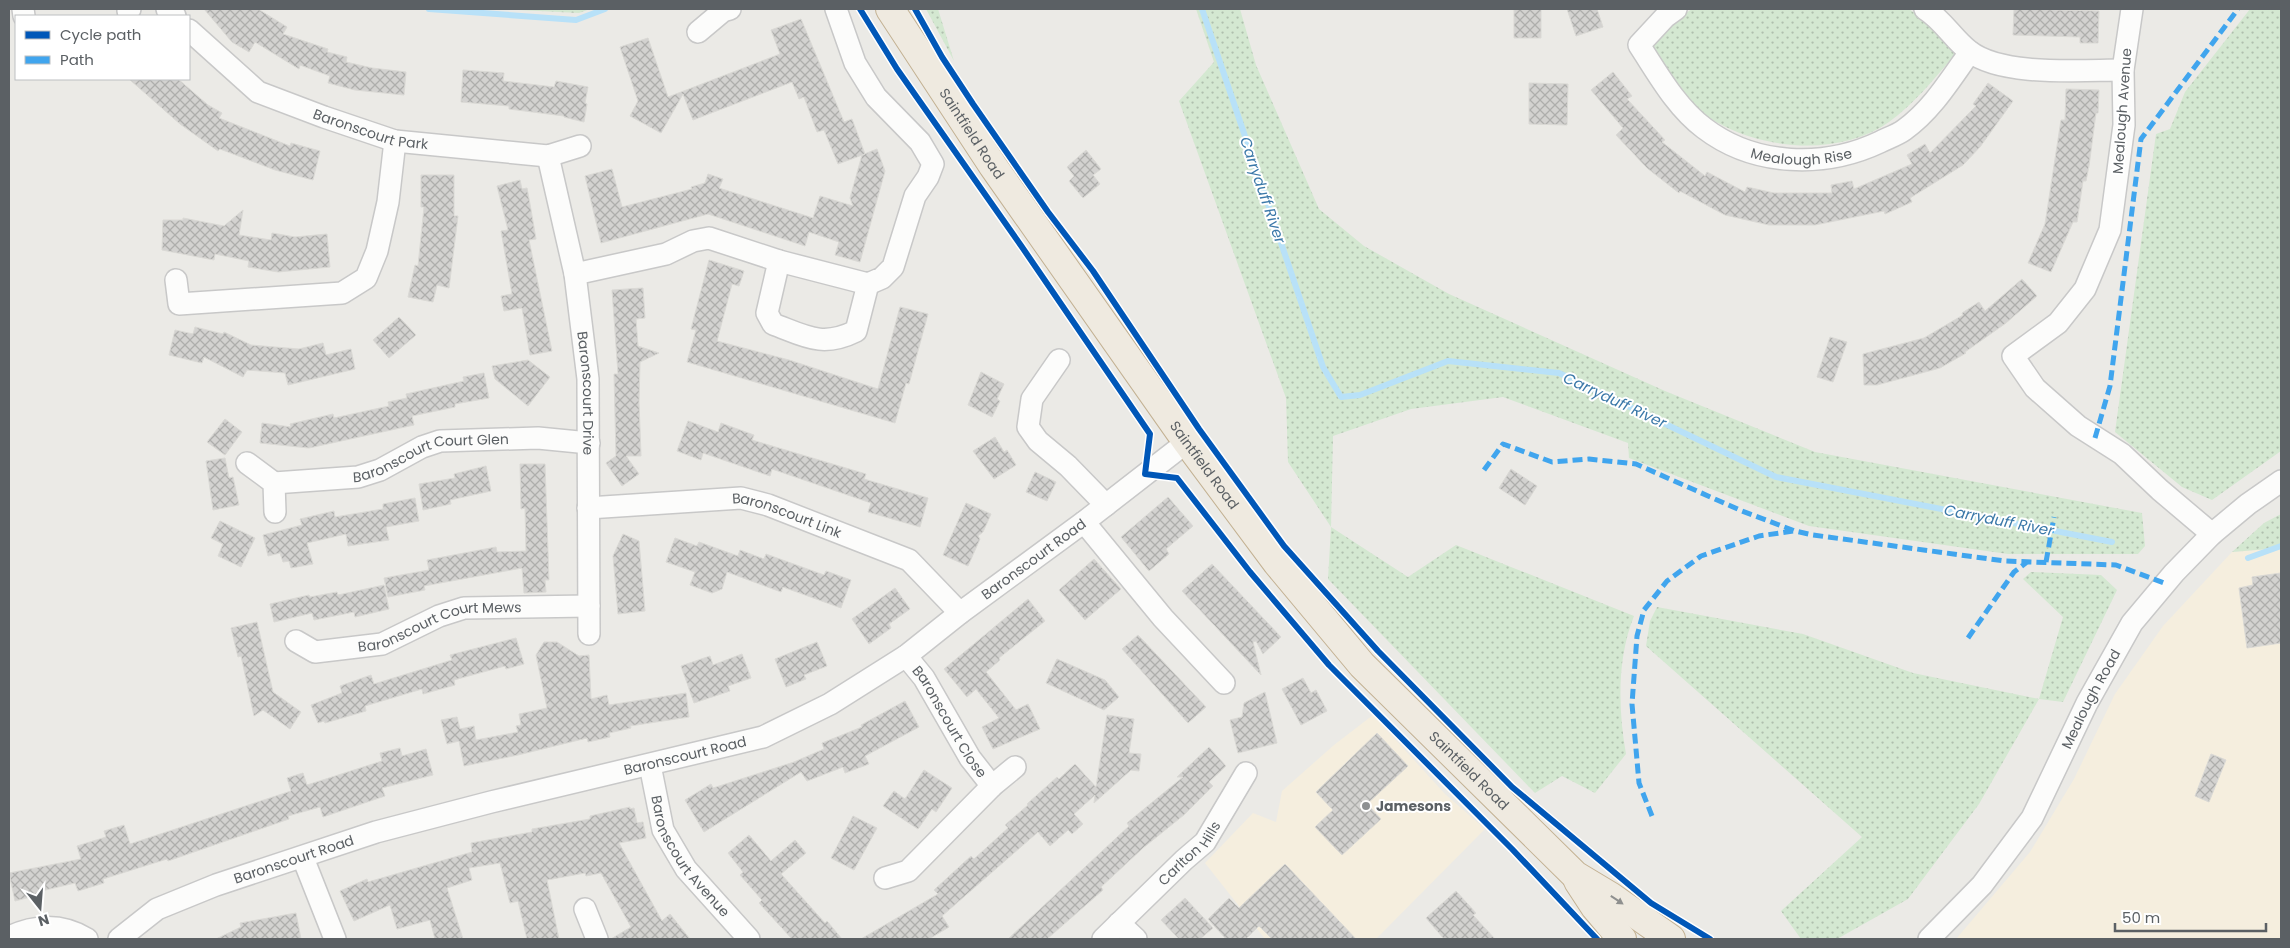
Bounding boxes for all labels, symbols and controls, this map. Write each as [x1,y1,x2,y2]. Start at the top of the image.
legend [15,15,190,80]
text: Cycle path [60,24,141,45]
street label: Mealough Avenue [2108,47,2136,175]
text: Path [60,49,94,70]
street label: Saintfield Road [935,84,1009,183]
street label: Baronscourt Park [310,104,430,154]
water label: Carryduff River [1235,134,1291,247]
street label: Mealough Rise [1749,143,1854,170]
street label: Baronscourt Drive [572,330,598,456]
water label: Carryduff River [1560,367,1670,433]
street label: Saintfield Road [1165,417,1244,513]
street label: Baronscourt Court Glen [352,429,509,487]
street label: Baronscourt Link [732,488,845,543]
water label: Carryduff River [1942,499,2056,541]
street label: Baronscourt Road [977,514,1090,604]
street label: Baronscourt Court Mews [357,597,522,657]
street label: Mealough Road [2056,645,2125,752]
street label: Baronscourt Close [908,661,992,782]
street label: Saintfield Road [1425,727,1513,815]
street label: Baronscourt Road [622,731,748,780]
street label: Baronscourt Avenue [646,794,735,921]
place label: Jamesons [1376,796,1451,816]
marker: Jamesons [1360,800,1372,812]
street label: Carlton Hills [1154,817,1225,890]
street label: Baronscourt Road [231,830,356,888]
north arrow [15,883,65,933]
one-way arrow [1610,895,1623,905]
scale bar [2115,900,2266,932]
text: 50 m [2122,907,2160,928]
text: N [36,909,52,932]

